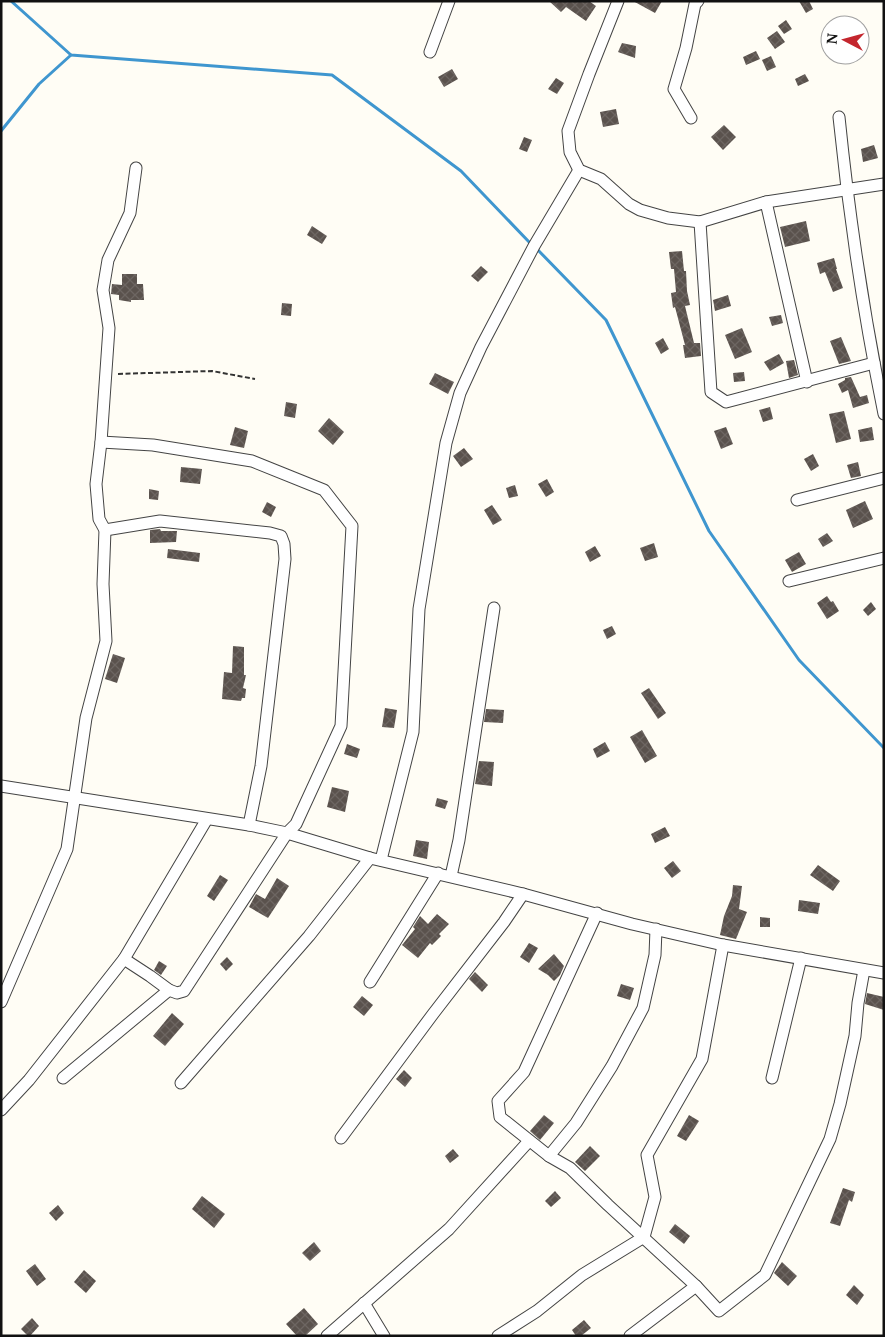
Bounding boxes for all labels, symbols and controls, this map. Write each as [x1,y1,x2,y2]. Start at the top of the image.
north arrow [820,15,870,65]
text: N [822,32,842,45]

